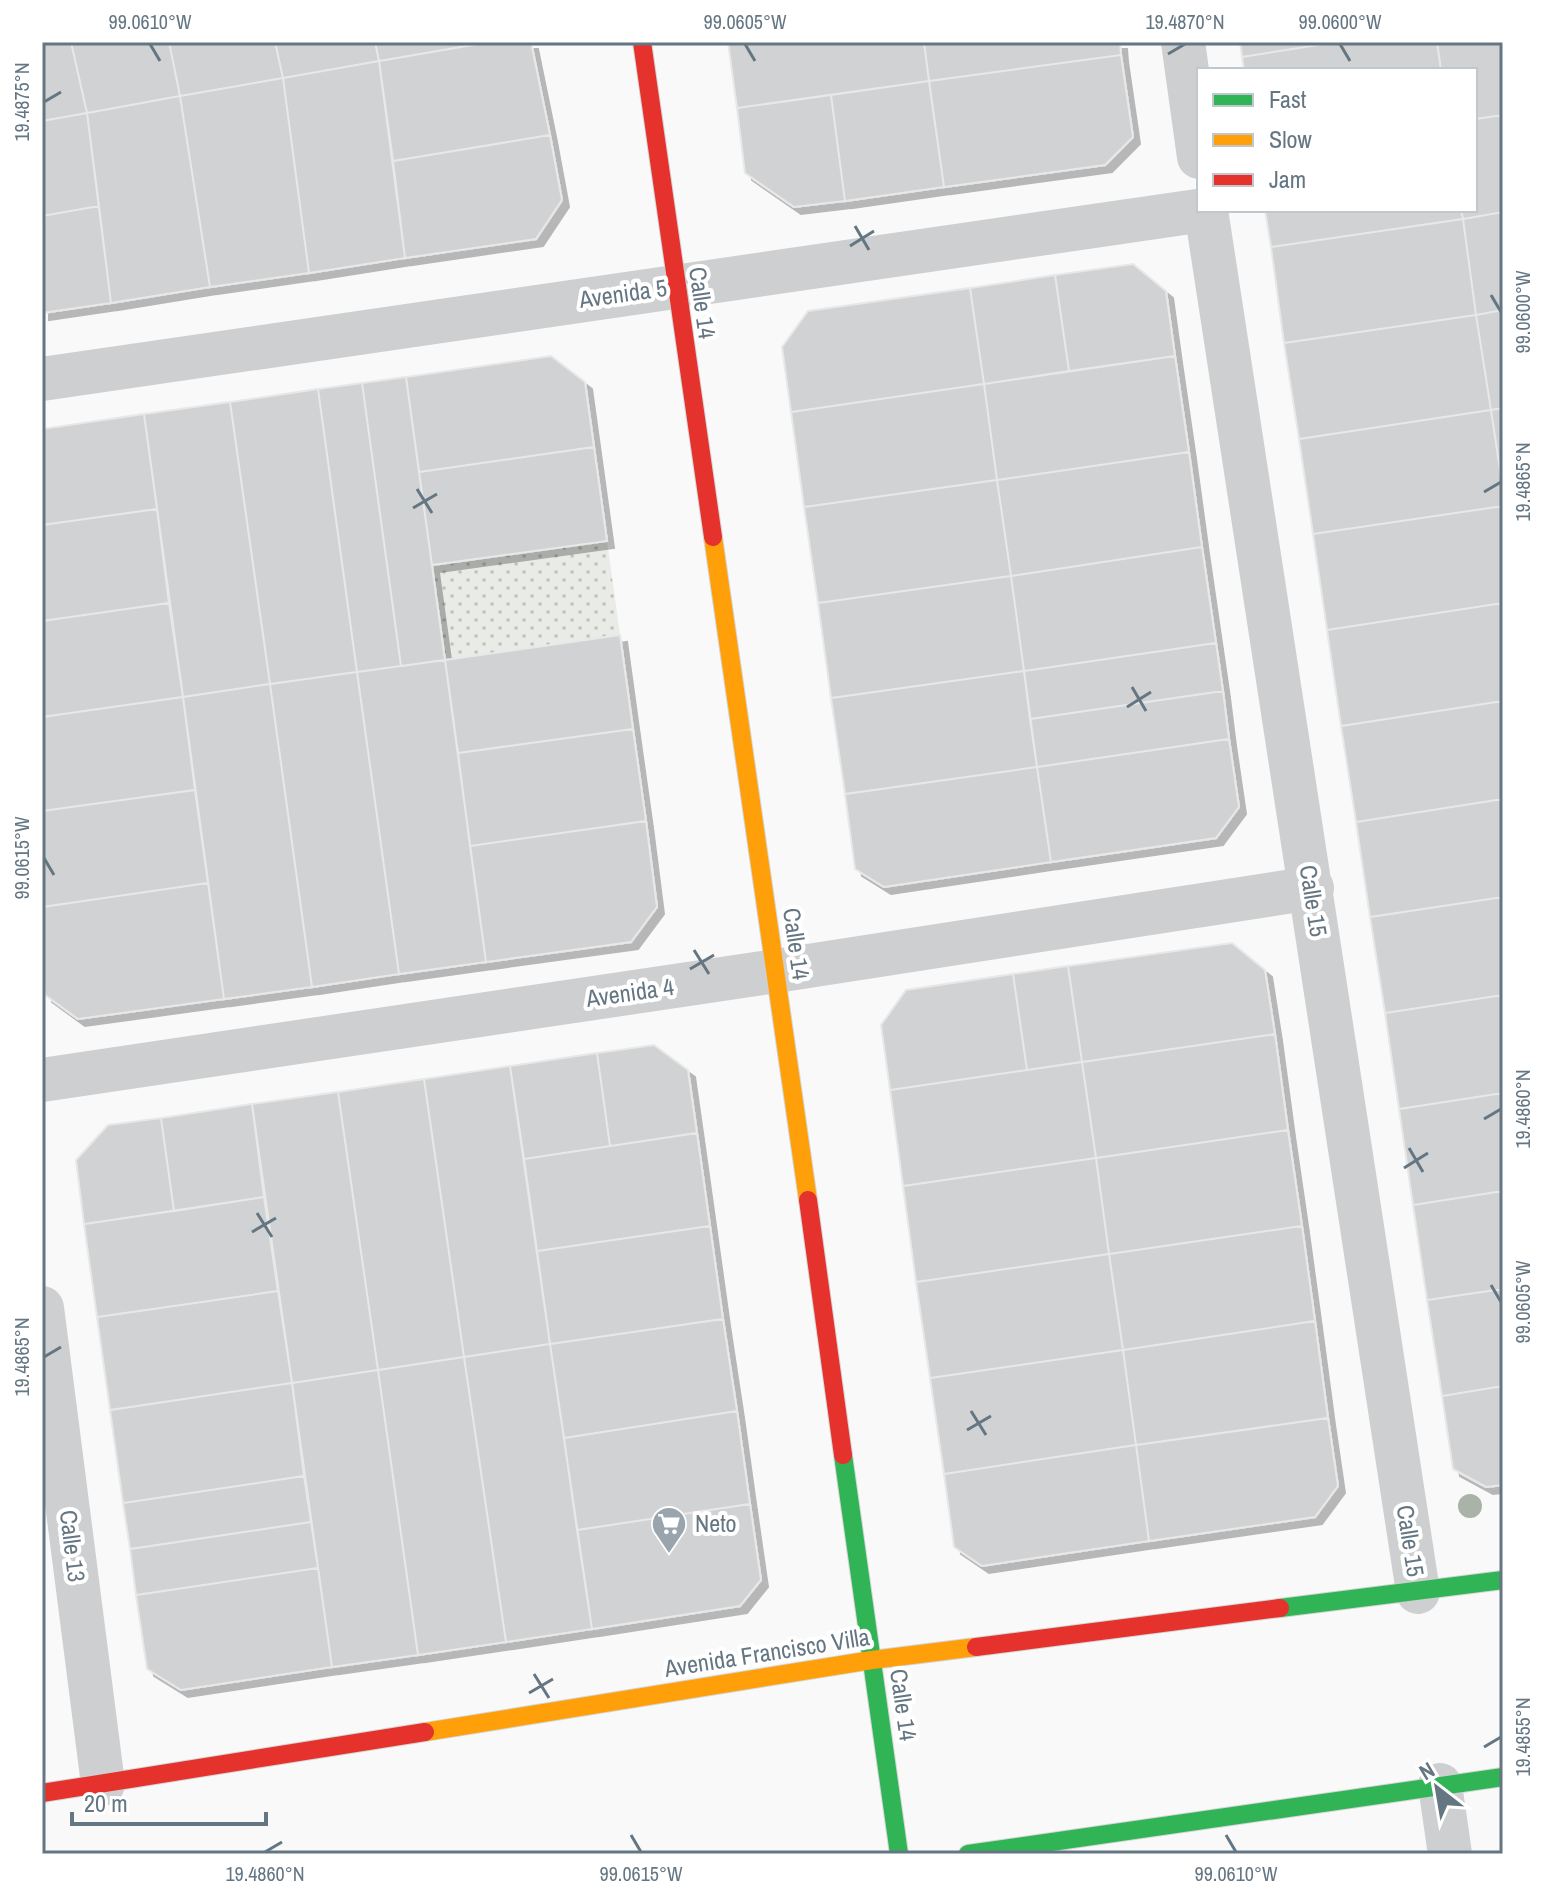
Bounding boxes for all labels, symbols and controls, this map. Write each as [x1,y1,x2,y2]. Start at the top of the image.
text: 99.0610°W [109,8,192,35]
text: 99.0605°W [704,8,787,35]
text: 19.4870°N [1145,8,1225,35]
text: 99.0600°W [1299,8,1382,35]
text: 19.4875°N [8,62,35,142]
legend [1197,68,1477,212]
text: Fast [1269,83,1307,115]
text: Slow [1269,123,1312,155]
text: Jam [1269,163,1306,195]
street label: Calle 14 [682,265,724,341]
text: 99.0600°W [1509,270,1536,353]
street label: Avenida 5 [576,271,669,315]
text: 19.4865°N [1509,442,1536,522]
text: 99.0615°W [8,816,35,899]
street label: Calle 15 [1293,863,1335,939]
street label: Calle 14 [776,906,818,982]
street label: Avenida 4 [583,970,676,1014]
text: 19.4860°N [1509,1069,1536,1149]
text: 99.0605°W [1509,1260,1536,1343]
text: 19.4865°N [8,1317,35,1397]
street label: Calle 15 [1390,1503,1432,1579]
supermarket icon: Neto [650,1505,688,1555]
place label: Neto [695,1507,737,1539]
street label: Calle 13 [53,1508,93,1584]
street label: Avenida Francisco Villa [661,1620,872,1684]
street label: Calle 14 [883,1667,925,1743]
text: 19.4855°N [1509,1697,1536,1777]
north arrow [1397,1748,1477,1828]
text: N [1413,1755,1440,1787]
scale bar [72,1776,266,1826]
text: 20 m [84,1787,128,1819]
text: 19.4860°N [225,1860,305,1887]
text: 99.0615°W [600,1860,683,1887]
text: 99.0610°W [1195,1860,1278,1887]

